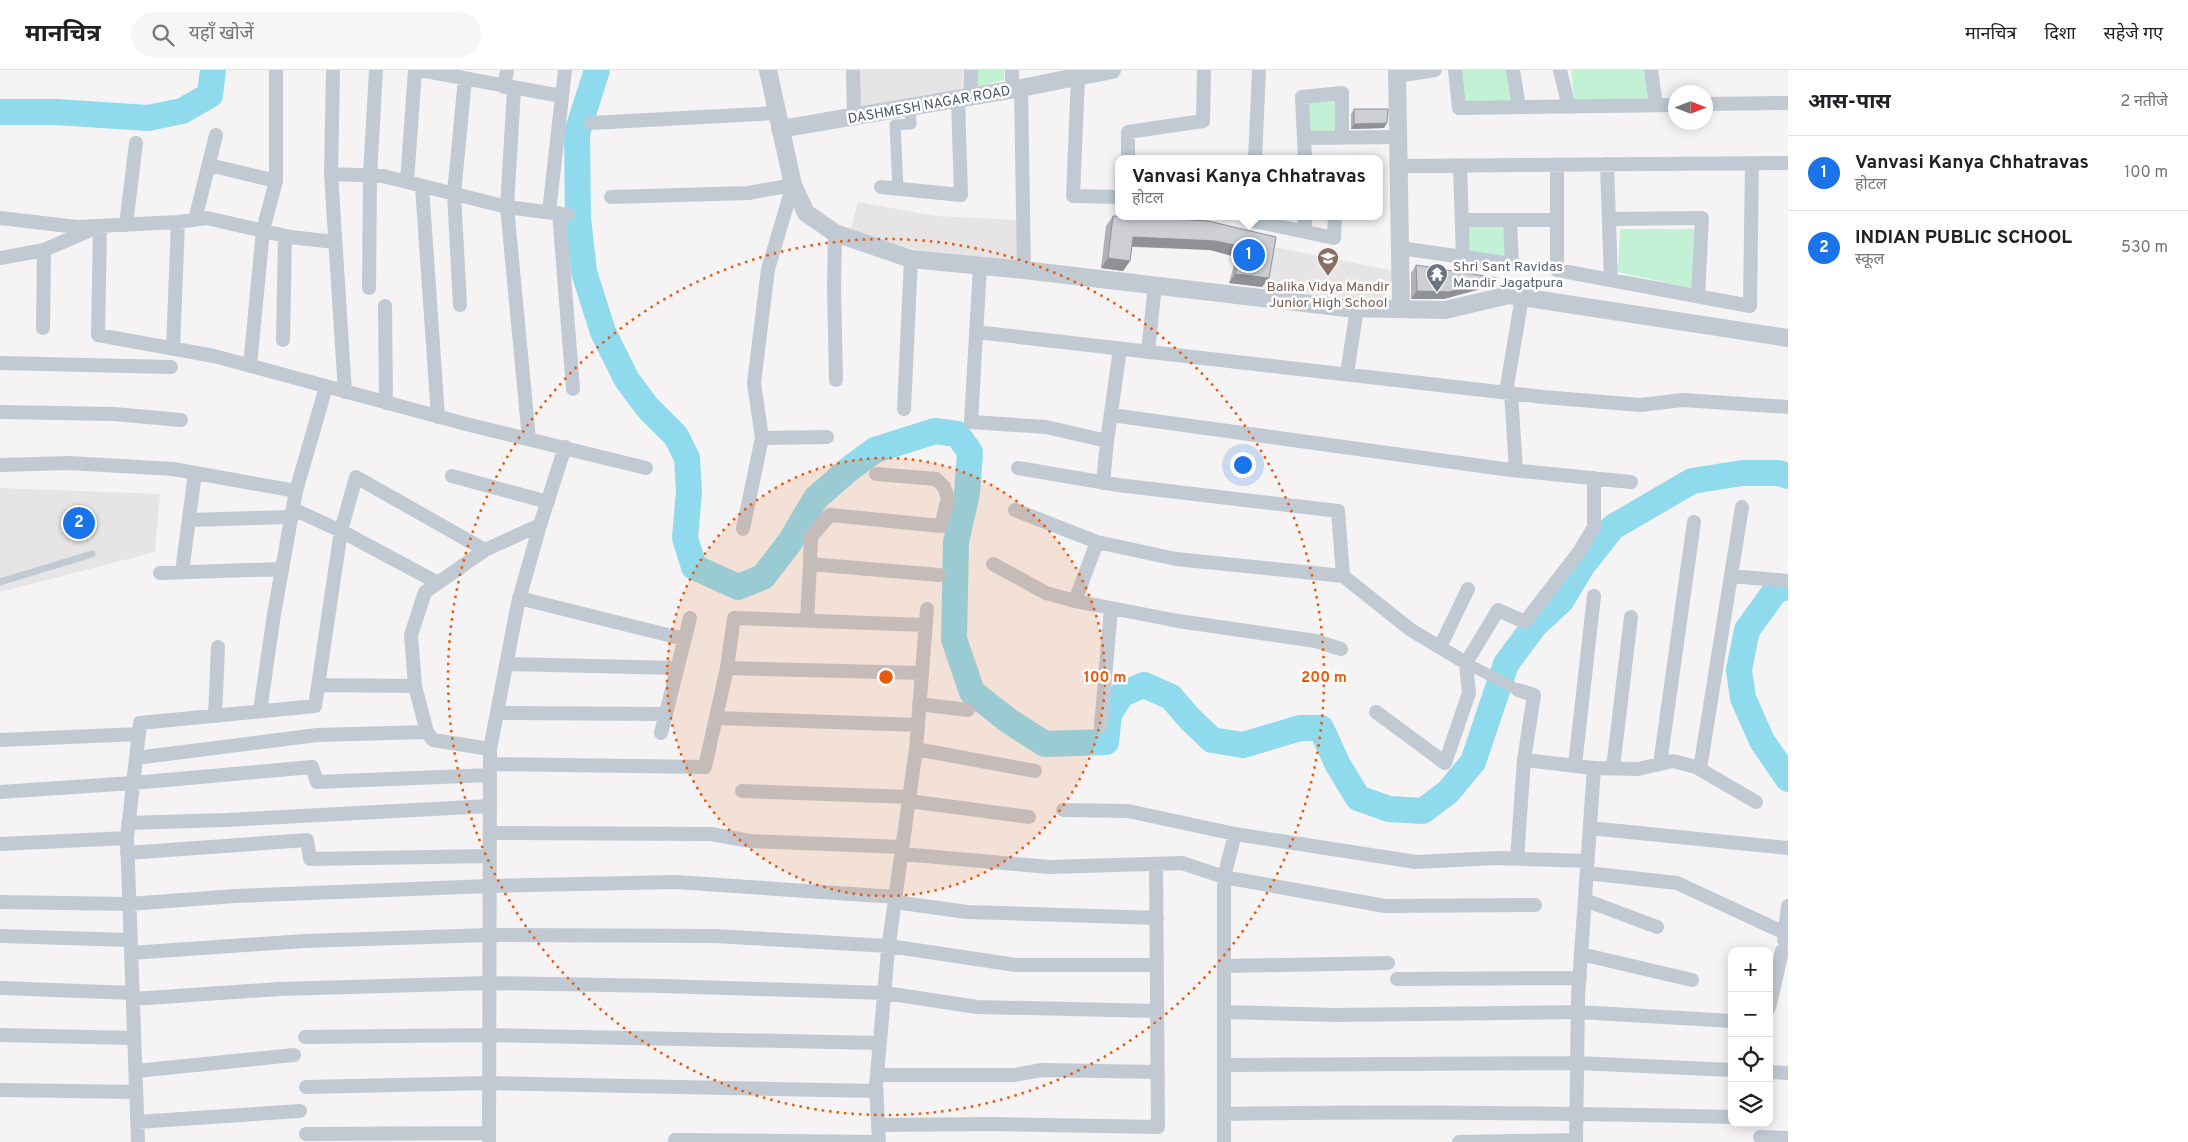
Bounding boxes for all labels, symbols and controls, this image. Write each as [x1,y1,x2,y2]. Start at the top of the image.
search box [131,12,481,57]
text: मानचित्र [25,20,101,50]
icon: search [149,21,177,49]
text: यहाँ खोजें [189,22,254,46]
text: मानचित्र [1965,23,2016,46]
text: दिशा [2044,23,2076,46]
text: सहेजे गए [2104,23,2163,46]
street label: DASHMESH NAGAR ROAD [847,83,1012,128]
north arrow [1668,85,1713,130]
text: आस-पास [1808,89,1891,116]
text: 2 नतीजे [2120,92,2168,112]
text: Vanvasi Kanya Chhatravas [1855,151,2089,175]
popup [1115,155,1383,220]
text: 1 [1821,163,1827,183]
text: 100 m [2124,163,2168,183]
text: Vanvasi Kanya Chhatravas [1132,165,1366,189]
text: होटल [1855,175,1887,195]
text: होटल [1132,189,1164,209]
text: INDIAN PUBLIC SCHOOL [1855,226,2072,250]
pin: 1 [1233,236,1265,274]
text: 2 [1819,238,1829,258]
text: 530 m [2121,238,2168,258]
school or university icon: Balika Vidya Mandir Junior High School [1316,246,1340,277]
text: स्कूल [1855,250,1884,270]
place label: Shri Sant Ravidas Mandir Jagatpura [1453,259,1563,292]
temple icon: Shri Sant Ravidas Mandir Jagatpura [1425,262,1449,293]
place label: Balika Vidya Mandir Junior High School [1267,279,1390,312]
your location [1230,452,1256,478]
pin: 2 [63,504,95,542]
centre of rings [877,668,895,686]
text: 100 m [1084,669,1126,688]
text: 200 m [1301,669,1347,688]
map controls [1728,947,1773,1127]
button: + [1728,947,1773,992]
button: − [1728,992,1773,1037]
button: locate [1728,1037,1773,1082]
button: layers [1728,1082,1773,1127]

